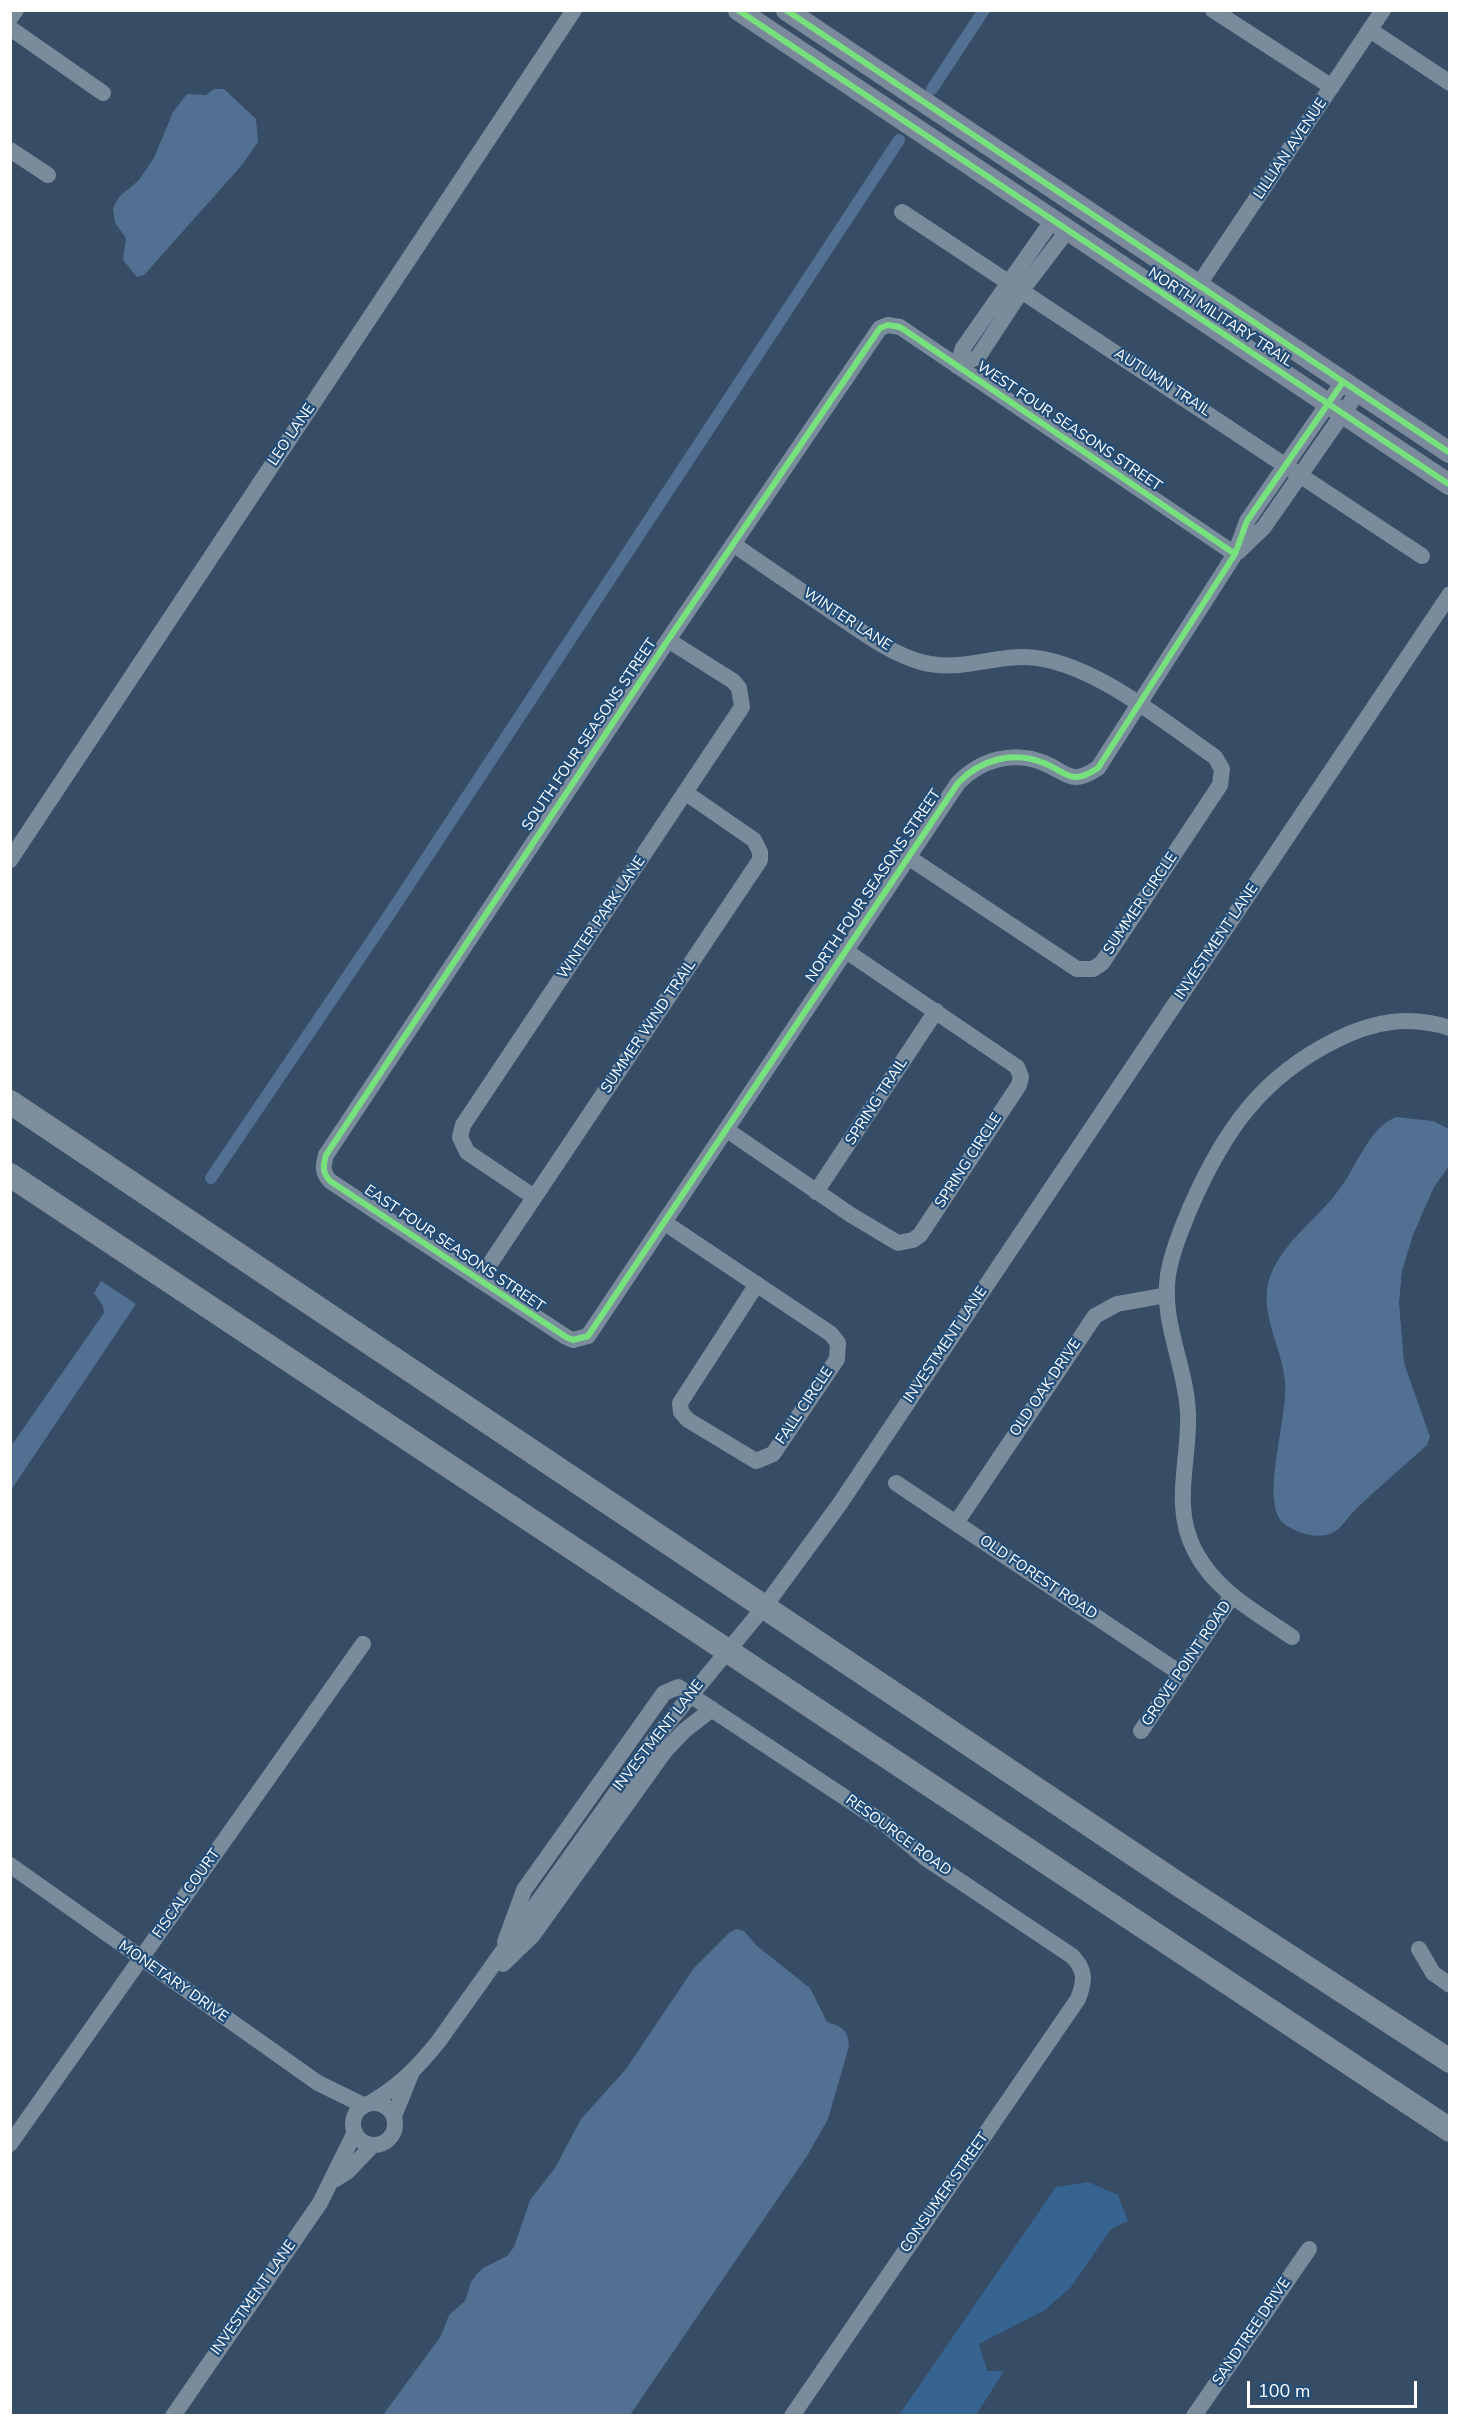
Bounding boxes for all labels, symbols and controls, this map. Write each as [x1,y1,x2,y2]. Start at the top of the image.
street label: LILLIAN AVENUE [1251,95,1331,203]
street label: NORTH MILITARY TRAIL [1144,265,1296,371]
street label: AUTUMN TRAIL [1110,345,1214,421]
street label: WEST FOUR SEASONS STREET [973,358,1165,496]
street label: LEO LANE [265,401,319,469]
street label: WINTER LANE [799,585,895,655]
street label: SOUTH FOUR SEASONS STREET [519,635,661,835]
street label: NORTH FOUR SEASONS STREET [803,786,945,986]
street label: SUMMER CIRCLE [1100,850,1182,958]
street label: WINTER PARK LANE [554,853,650,983]
street label: INVESTMENT LANE [1171,881,1263,1003]
street label: SUMMER WIND TRAIL [598,957,700,1097]
street label: SPRING TRAIL [842,1055,912,1149]
street label: SPRING CIRCLE [932,1110,1006,1212]
street label: EAST FOUR SEASONS STREET [360,1182,548,1316]
street label: INVESTMENT LANE [900,1284,992,1406]
street label: OLD OAK DRIVE [1007,1336,1085,1440]
street label: FALL CIRCLE [773,1364,837,1448]
street label: OLD FOREST ROAD [976,1532,1100,1624]
street label: GROVE POINT ROAD [1138,1598,1236,1730]
street label: INVESTMENT LANE [610,1677,708,1795]
street label: RESOURCE ROAD [842,1792,954,1880]
street label: FISCAL COURT [150,1846,224,1942]
street label: MONETARY DRIVE [115,1937,231,2027]
street label: CONSUMER STREET [897,2130,993,2256]
street label: INVESTMENT LANE [208,2237,300,2359]
street label: SANDTREE DRIVE [1209,2275,1295,2389]
scale bar [1250,2369,1420,2407]
text: 100 m [1258,2379,1310,2403]

